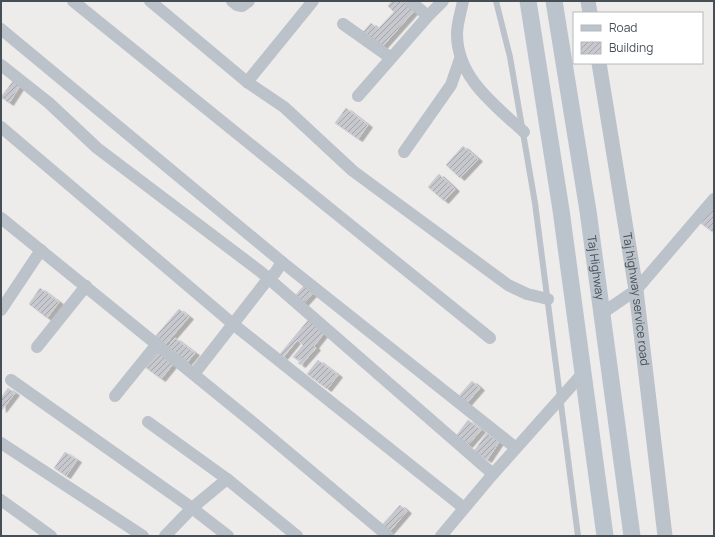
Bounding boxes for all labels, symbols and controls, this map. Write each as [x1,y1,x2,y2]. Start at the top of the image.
legend [573,12,703,64]
text: Road [609,19,637,36]
text: Building [609,39,653,56]
street label: Taj highway service road [619,231,654,366]
street label: Taj Highway [583,234,609,302]

